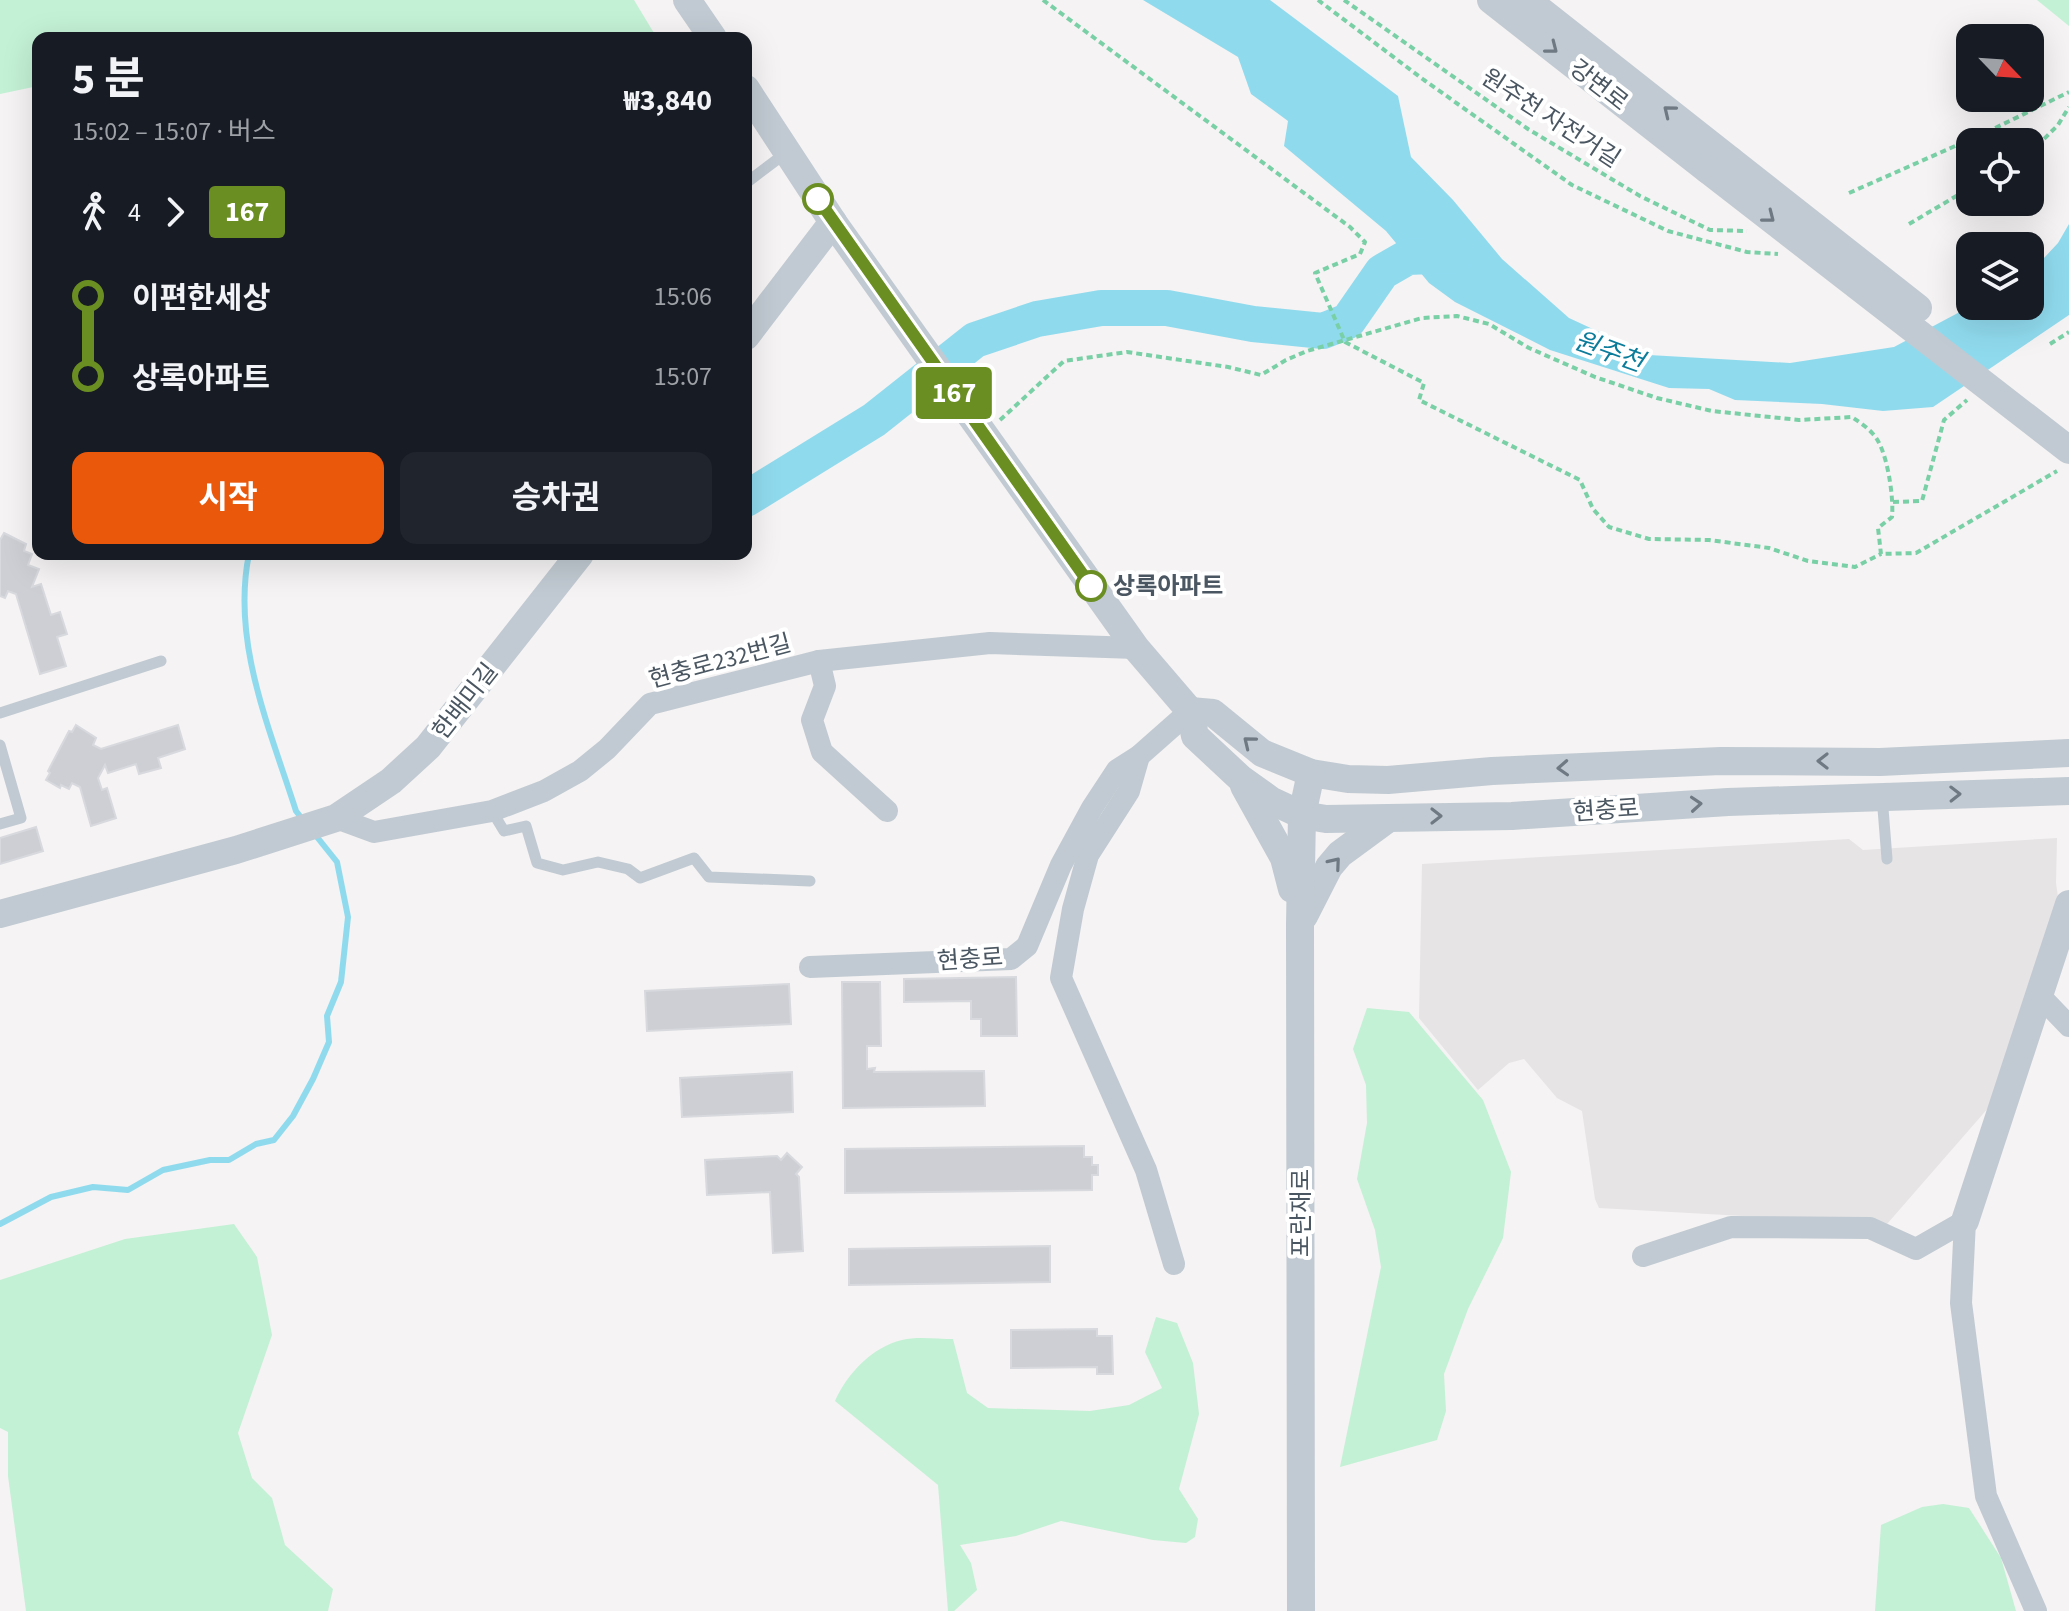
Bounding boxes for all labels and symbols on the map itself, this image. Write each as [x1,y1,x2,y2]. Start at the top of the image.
north arrow [1956,24,2044,112]
one-way arrow [1543,38,1557,53]
street label: 강변로 [1562,51,1636,120]
street label: 원주천 자전거길 [1474,60,1627,176]
one-way arrow [1663,107,1678,121]
unlabelled marker [803,184,833,214]
one-way arrow [1760,208,1775,222]
water label: 원주천 [1569,322,1652,382]
line badge: 167 [908,367,1000,419]
place label: 상록아파트 [1113,569,1223,604]
marker: 상록아파트 [1076,571,1106,601]
street label: 현충로232번길 [645,626,795,697]
street label: 한배미길 [424,656,506,747]
one-way arrow [1244,737,1258,752]
one-way arrow [1816,752,1829,770]
one-way arrow [1556,759,1569,776]
one-way arrow [1949,785,1962,802]
street label: 현충로 [1572,791,1640,830]
one-way arrow [1690,796,1703,813]
one-way arrow [1430,807,1443,825]
one-way arrow [1325,857,1339,872]
street label: 현충로 [936,940,1004,979]
street label: 포란재로 [1284,1169,1319,1257]

